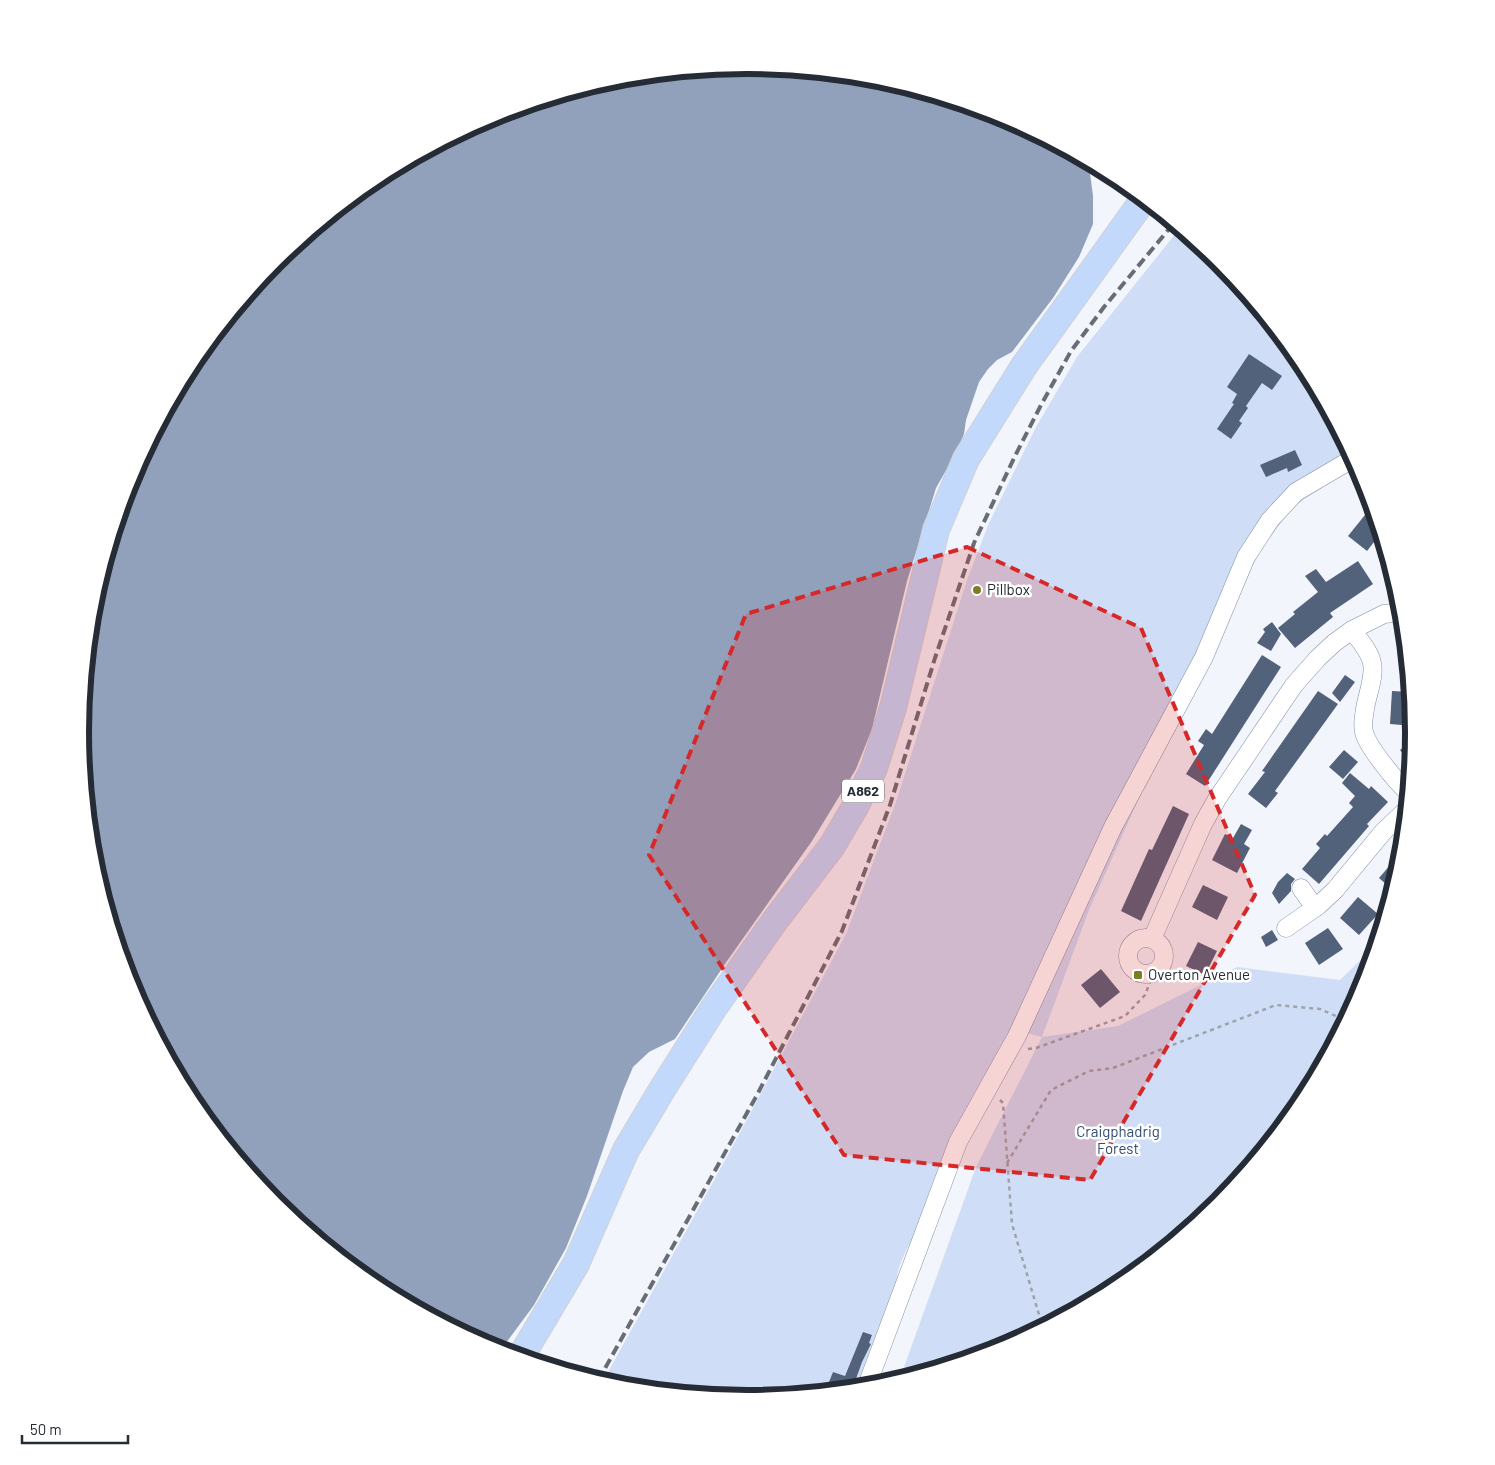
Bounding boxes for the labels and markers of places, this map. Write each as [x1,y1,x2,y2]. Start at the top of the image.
place label: Pillbox [987,580,1030,598]
marker: Pillbox [971,584,983,596]
place label: Overton Avenue [1148,965,1250,983]
marker: Overton Avenue [1132,969,1144,981]

